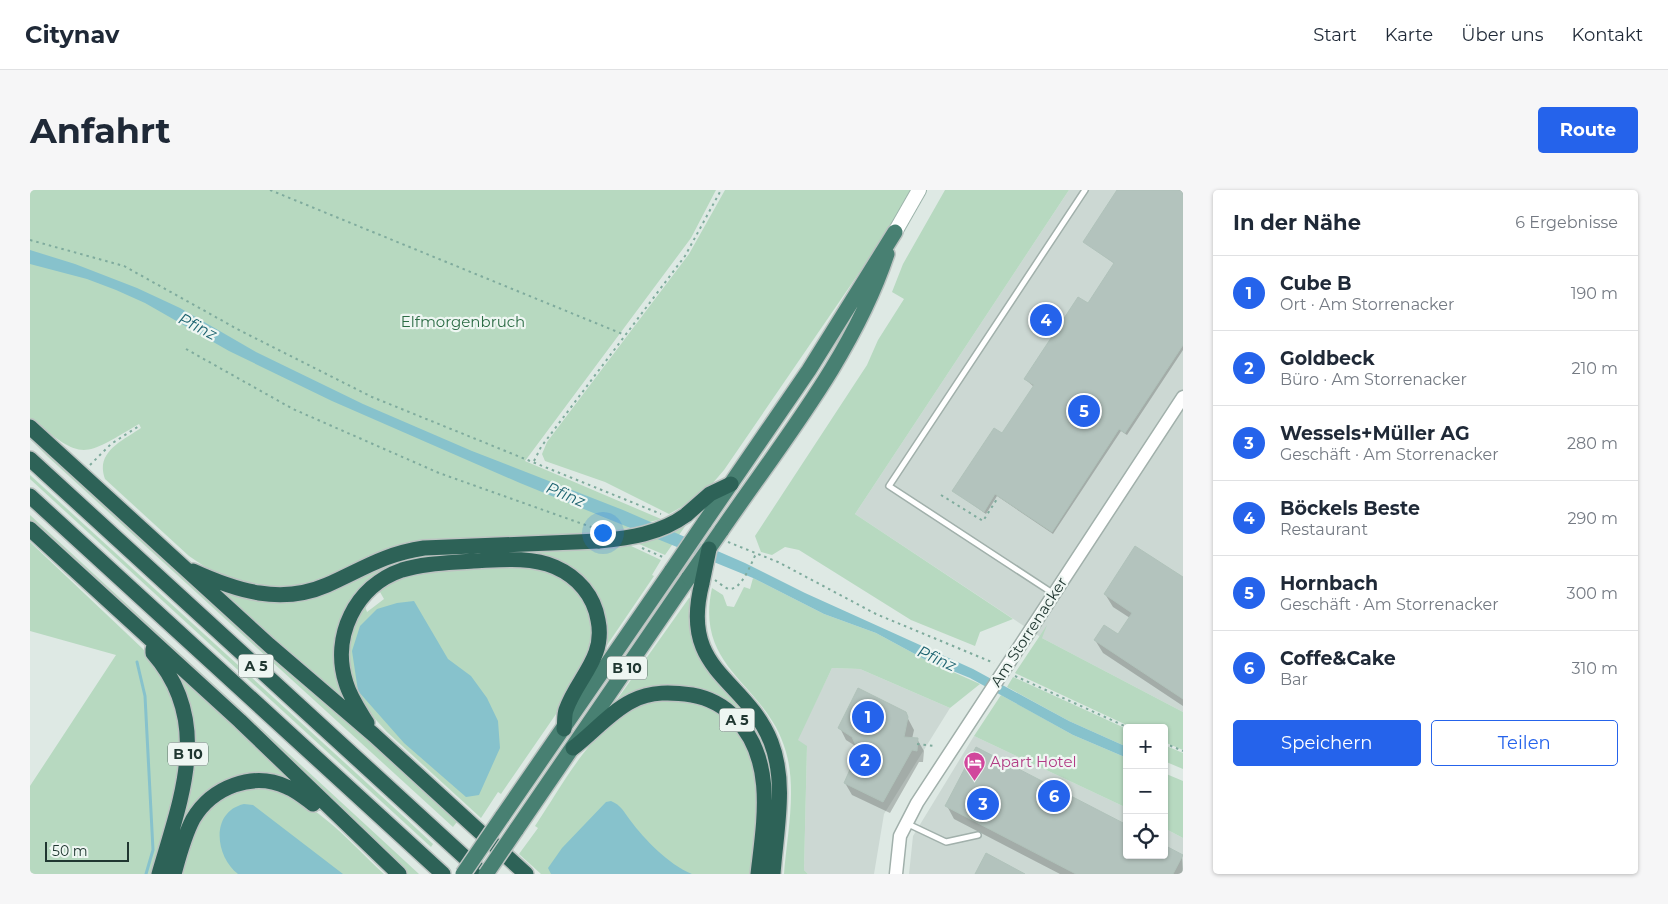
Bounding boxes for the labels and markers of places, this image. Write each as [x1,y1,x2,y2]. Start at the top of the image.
pin: 4 [1030,301,1062,339]
pin: 5 [1068,392,1100,430]
pin: 1 [852,698,884,736]
pin: 2 [849,741,881,779]
hotel icon: Apart Hotel [962,750,986,781]
place label: Apart Hotel [990,752,1077,771]
pin: 6 [1038,777,1070,815]
pin: 3 [967,785,999,823]

